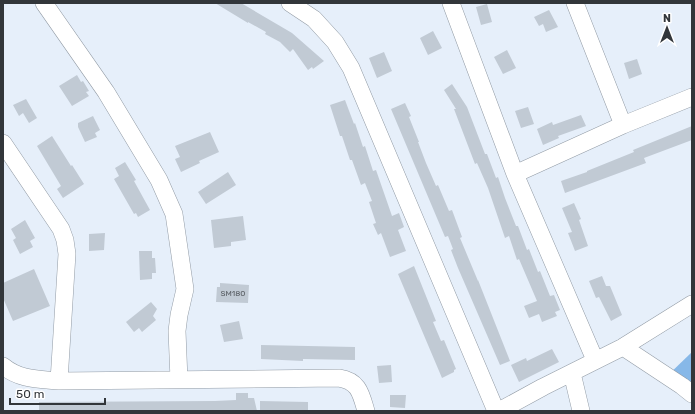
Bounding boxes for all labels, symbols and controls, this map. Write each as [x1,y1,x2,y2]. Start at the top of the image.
north arrow [647,8,687,48]
text: N [663,12,671,25]
house number: SM180 [221,289,245,298]
scale bar [10,380,105,406]
text: 50 m [16,387,44,401]

